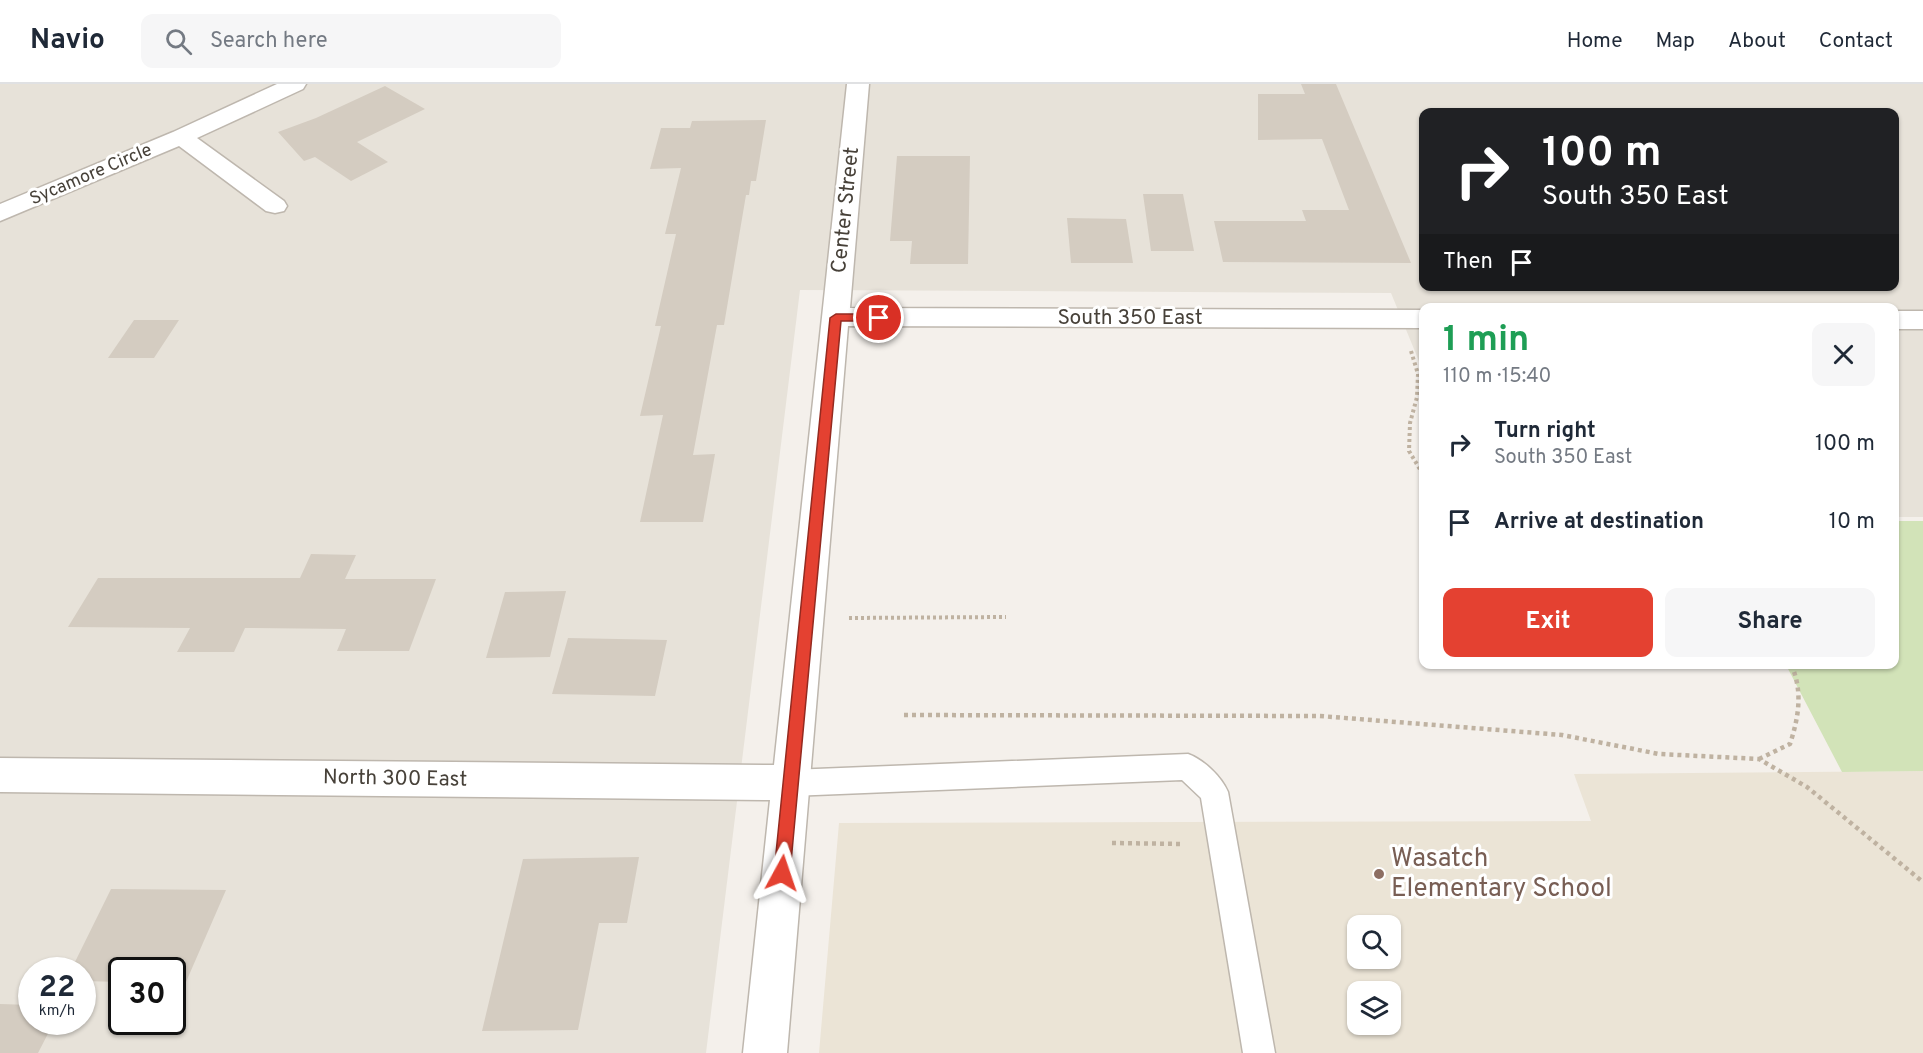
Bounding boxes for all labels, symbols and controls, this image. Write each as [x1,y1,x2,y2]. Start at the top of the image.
search box [141,14,561,68]
text: Navio [30,23,105,59]
icon: search [162,25,195,58]
text: Search here [210,28,327,55]
text: Home [1567,28,1623,55]
text: Map [1656,28,1695,55]
text: About [1728,28,1786,55]
text: Contact [1819,28,1893,55]
text: 100 m [1542,128,1661,181]
icon: right [1443,132,1521,210]
street label: Sycamore Circle [26,139,156,211]
street label: Center Street [826,145,866,275]
text: South 350 East [1542,180,1729,214]
icon: arrive [1505,246,1538,279]
text: Then [1443,249,1493,276]
pin [853,292,904,343]
icon: arrive [862,301,895,334]
street label: South 350 East [1057,305,1203,332]
text: 1 min [1443,318,1529,364]
button: close [1812,323,1875,386]
text: 110 m · 15:40 [1443,364,1551,390]
text: Turn right [1494,418,1596,445]
icon: right [1443,428,1476,461]
text: 100 m [1815,431,1875,458]
text: South 350 East [1494,445,1632,471]
icon: arrive [1443,506,1476,539]
text: Arrive at destination [1494,509,1704,536]
text: 10 m [1829,509,1875,536]
button: Exit [1443,588,1653,657]
button: Share [1665,588,1875,657]
street label: North 300 East [323,764,467,794]
position arrow [750,841,814,905]
place label: Wasatch Elementary School [1391,843,1612,906]
marker: Wasatch Elementary School [1372,867,1386,881]
map controls [1347,915,1401,1035]
button: search [1347,915,1401,969]
speed limit sign: 30 [108,957,186,1035]
text: 22 [39,970,75,1007]
button: layers [1347,981,1401,1035]
text: km/h [39,1002,75,1021]

